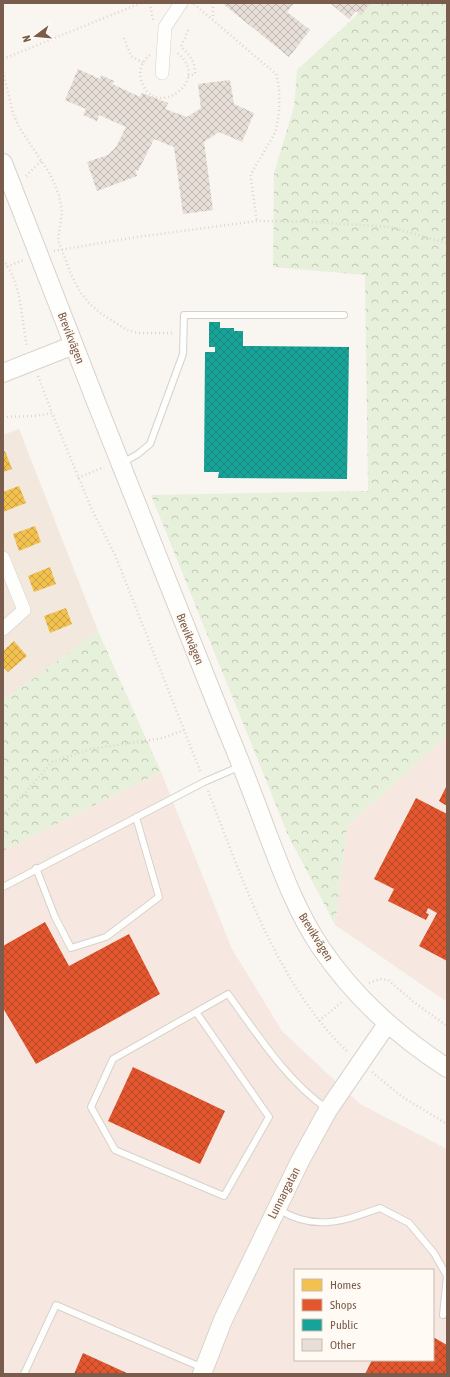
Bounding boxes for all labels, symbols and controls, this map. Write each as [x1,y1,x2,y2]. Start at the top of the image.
north arrow [16,16,56,56]
text: N [20,34,33,44]
street label: Brevikvägen [55,310,87,366]
street label: Brevikvägen [173,611,207,667]
street label: Brevikvägen [296,910,336,964]
street label: Lunnargatan [265,1165,303,1221]
legend [294,1269,434,1361]
text: Homes [330,1278,361,1292]
text: Shops [330,1298,356,1312]
text: Public [330,1318,358,1332]
text: Other [330,1338,356,1352]

